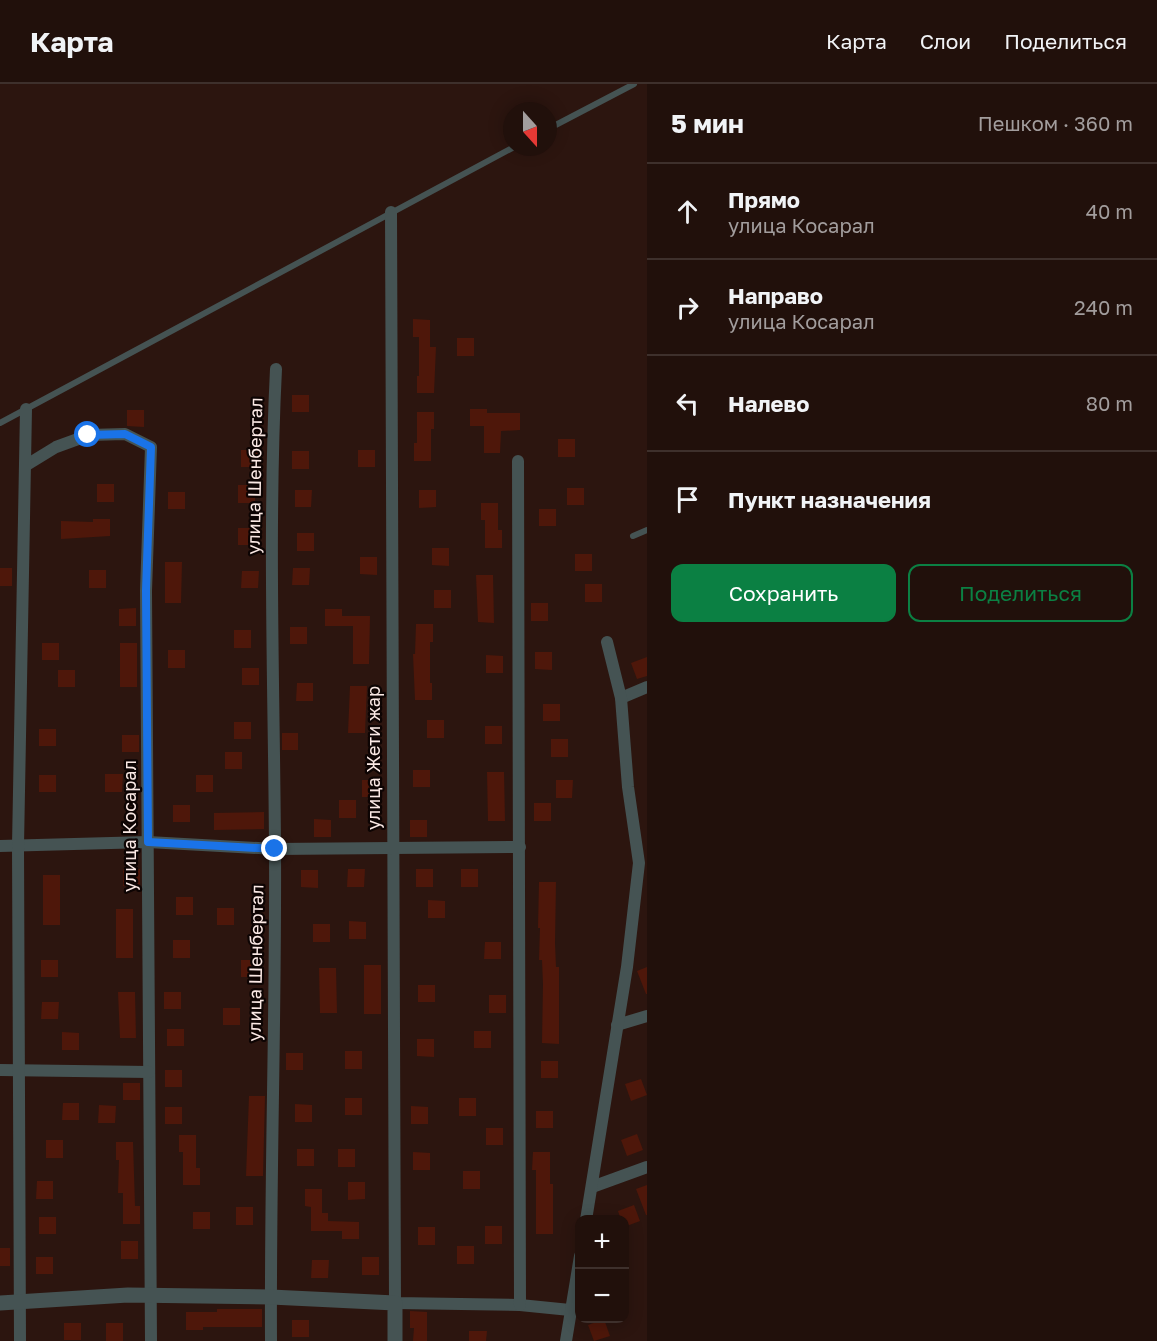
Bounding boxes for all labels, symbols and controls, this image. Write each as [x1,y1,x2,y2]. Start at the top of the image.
text: Карта [30,25,114,58]
text: Карта [826,28,887,54]
text: Слои [920,28,971,54]
text: Поделиться [1004,28,1127,54]
north arrow [503,102,557,156]
text: 5 мин [671,108,744,139]
text: Пешком · 360 m [978,111,1133,135]
text: Прямо [728,186,800,213]
icon: ahead [671,195,704,228]
text: 40 m [1086,199,1133,223]
text: улица Косарал [728,213,875,237]
text: Направо [728,282,823,309]
icon: right [671,291,704,324]
text: 240 m [1074,295,1133,319]
text: улица Косарал [728,309,875,333]
icon: left [671,387,704,420]
text: Налево [728,390,810,417]
text: 80 m [1086,391,1133,415]
street label: улица Шенбертал [242,397,266,555]
route start [74,421,100,447]
icon: arrive [671,483,704,516]
text: Пункт назначения [728,486,931,513]
button: Сохранить [671,564,896,622]
button: Поделиться [908,564,1133,622]
street label: улица Жети жар [362,686,384,830]
street label: улица Косарал [118,760,140,892]
route end [261,835,287,861]
street label: улица Шенбертал [243,884,267,1042]
map controls [575,1215,629,1323]
button: + [575,1215,629,1269]
button: − [575,1269,629,1323]

